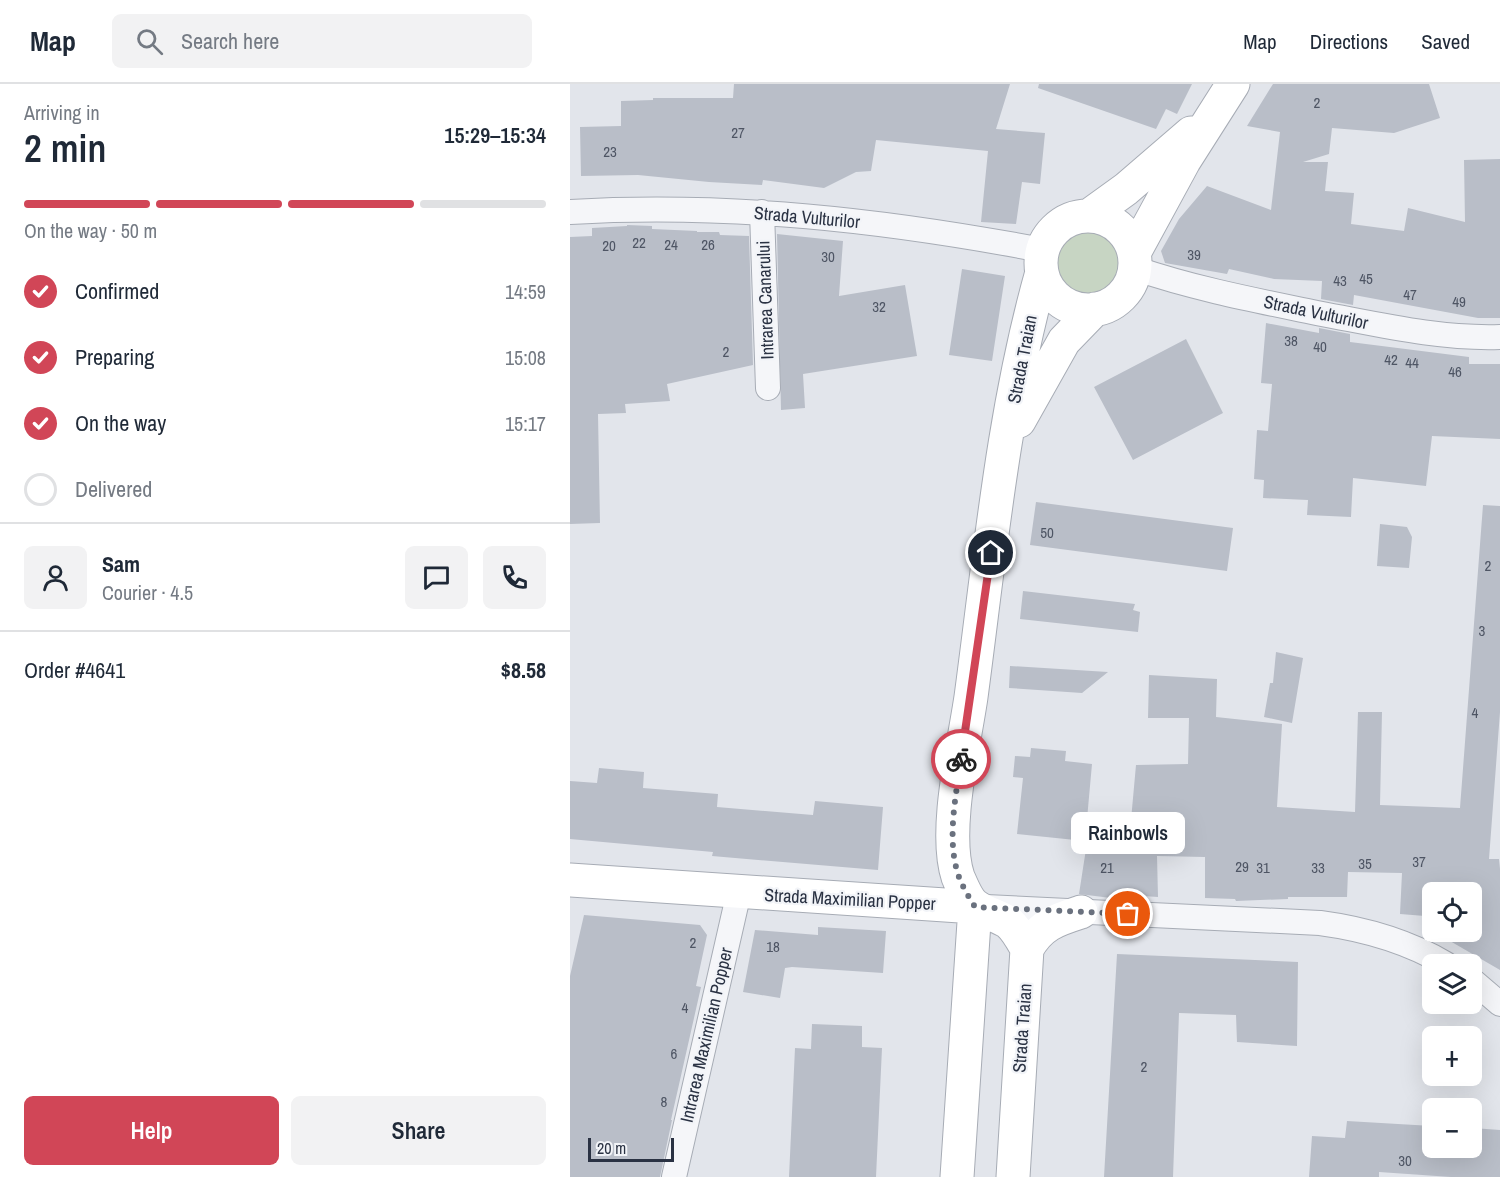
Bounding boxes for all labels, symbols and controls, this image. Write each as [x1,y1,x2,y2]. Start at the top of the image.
search box [112,14,532,68]
text: Map [30,22,76,60]
icon: search [133,25,166,58]
text: Search here [181,26,279,56]
text: Map [1243,27,1277,56]
text: Directions [1310,27,1388,56]
text: Saved [1421,27,1470,56]
house number: 2 [1314,92,1321,113]
text: Arriving in [24,99,100,126]
text: 15:29–15:34 [444,120,546,150]
text: 2 min [24,122,106,174]
house number: 27 [731,122,745,143]
house number: 23 [603,141,617,162]
street label: Strada Vulturilor [753,200,861,234]
text: On the way · 50 m [24,217,157,244]
house number: 22 [632,232,646,253]
house number: 24 [664,234,678,255]
house number: 26 [701,234,715,255]
house number: 20 [602,235,616,256]
street label: Intrarea Canarului [750,240,780,360]
house number: 39 [1187,244,1201,265]
house number: 30 [821,246,835,267]
house number: 45 [1359,268,1373,289]
house number: 43 [1333,270,1347,291]
icon: check [24,275,57,308]
text: Confirmed [75,276,159,306]
text: 14:59 [505,278,546,305]
house number: 47 [1403,284,1417,305]
street label: Strada Vulturilor [1262,289,1371,335]
house number: 49 [1452,291,1466,312]
house number: 32 [872,296,886,317]
street label: Strada Traian [1001,313,1043,405]
house number: 38 [1284,330,1298,351]
house number: 40 [1313,336,1327,357]
icon: check [24,341,57,374]
house number: 2 [723,341,730,362]
text: Preparing [75,342,154,372]
text: 15:08 [505,344,546,371]
house number: 42 [1384,349,1398,370]
house number: 44 [1405,352,1419,373]
house number: 46 [1448,361,1462,382]
icon: check [24,407,57,440]
text: On the way [75,408,166,438]
text: 15:17 [505,410,546,437]
text: Delivered [75,474,152,504]
house number: 50 [1040,522,1054,543]
pin [965,527,1016,578]
icon: home [974,536,1007,569]
button: person [24,546,87,609]
button: chat [405,546,468,609]
button: phone [483,546,546,609]
text: Sam [102,549,140,579]
house number: 2 [1485,555,1492,576]
text: Courier · 4.5 [102,579,193,606]
house number: 3 [1479,620,1486,641]
text: Order #4641 [24,655,125,685]
text: $8.58 [501,655,546,685]
house number: 4 [1472,702,1479,723]
courier [931,729,991,789]
icon: bike [945,743,978,776]
callout: Rainbowls [1071,812,1185,854]
text: Rainbowls [1088,819,1168,846]
house number: 37 [1412,851,1426,872]
house number: 35 [1358,853,1372,874]
house number: 29 [1235,856,1249,877]
house number: 21 [1100,857,1114,878]
house number: 31 [1256,857,1270,878]
house number: 33 [1311,857,1325,878]
street label: Strada Maximilian Popper [764,882,936,916]
map controls [1422,882,1482,1158]
button: locate [1422,882,1482,942]
pin [1102,888,1153,939]
icon: bag [1111,897,1144,930]
house number: 2 [690,932,697,953]
house number: 18 [766,936,780,957]
street label: Intrarea Maximilian Popper [674,945,738,1125]
button: layers [1422,954,1482,1014]
street label: Strada Traian [1006,983,1038,1073]
house number: 4 [682,997,689,1018]
button: + [1422,1026,1482,1086]
house number: 6 [671,1043,678,1064]
house number: 2 [1141,1056,1148,1077]
house number: 8 [661,1091,668,1112]
button: Help [24,1096,279,1165]
button: Share [291,1096,546,1165]
button: − [1422,1098,1482,1158]
scale bar [588,1135,674,1162]
text: 20 m [597,1137,626,1159]
house number: 30 [1398,1150,1412,1171]

